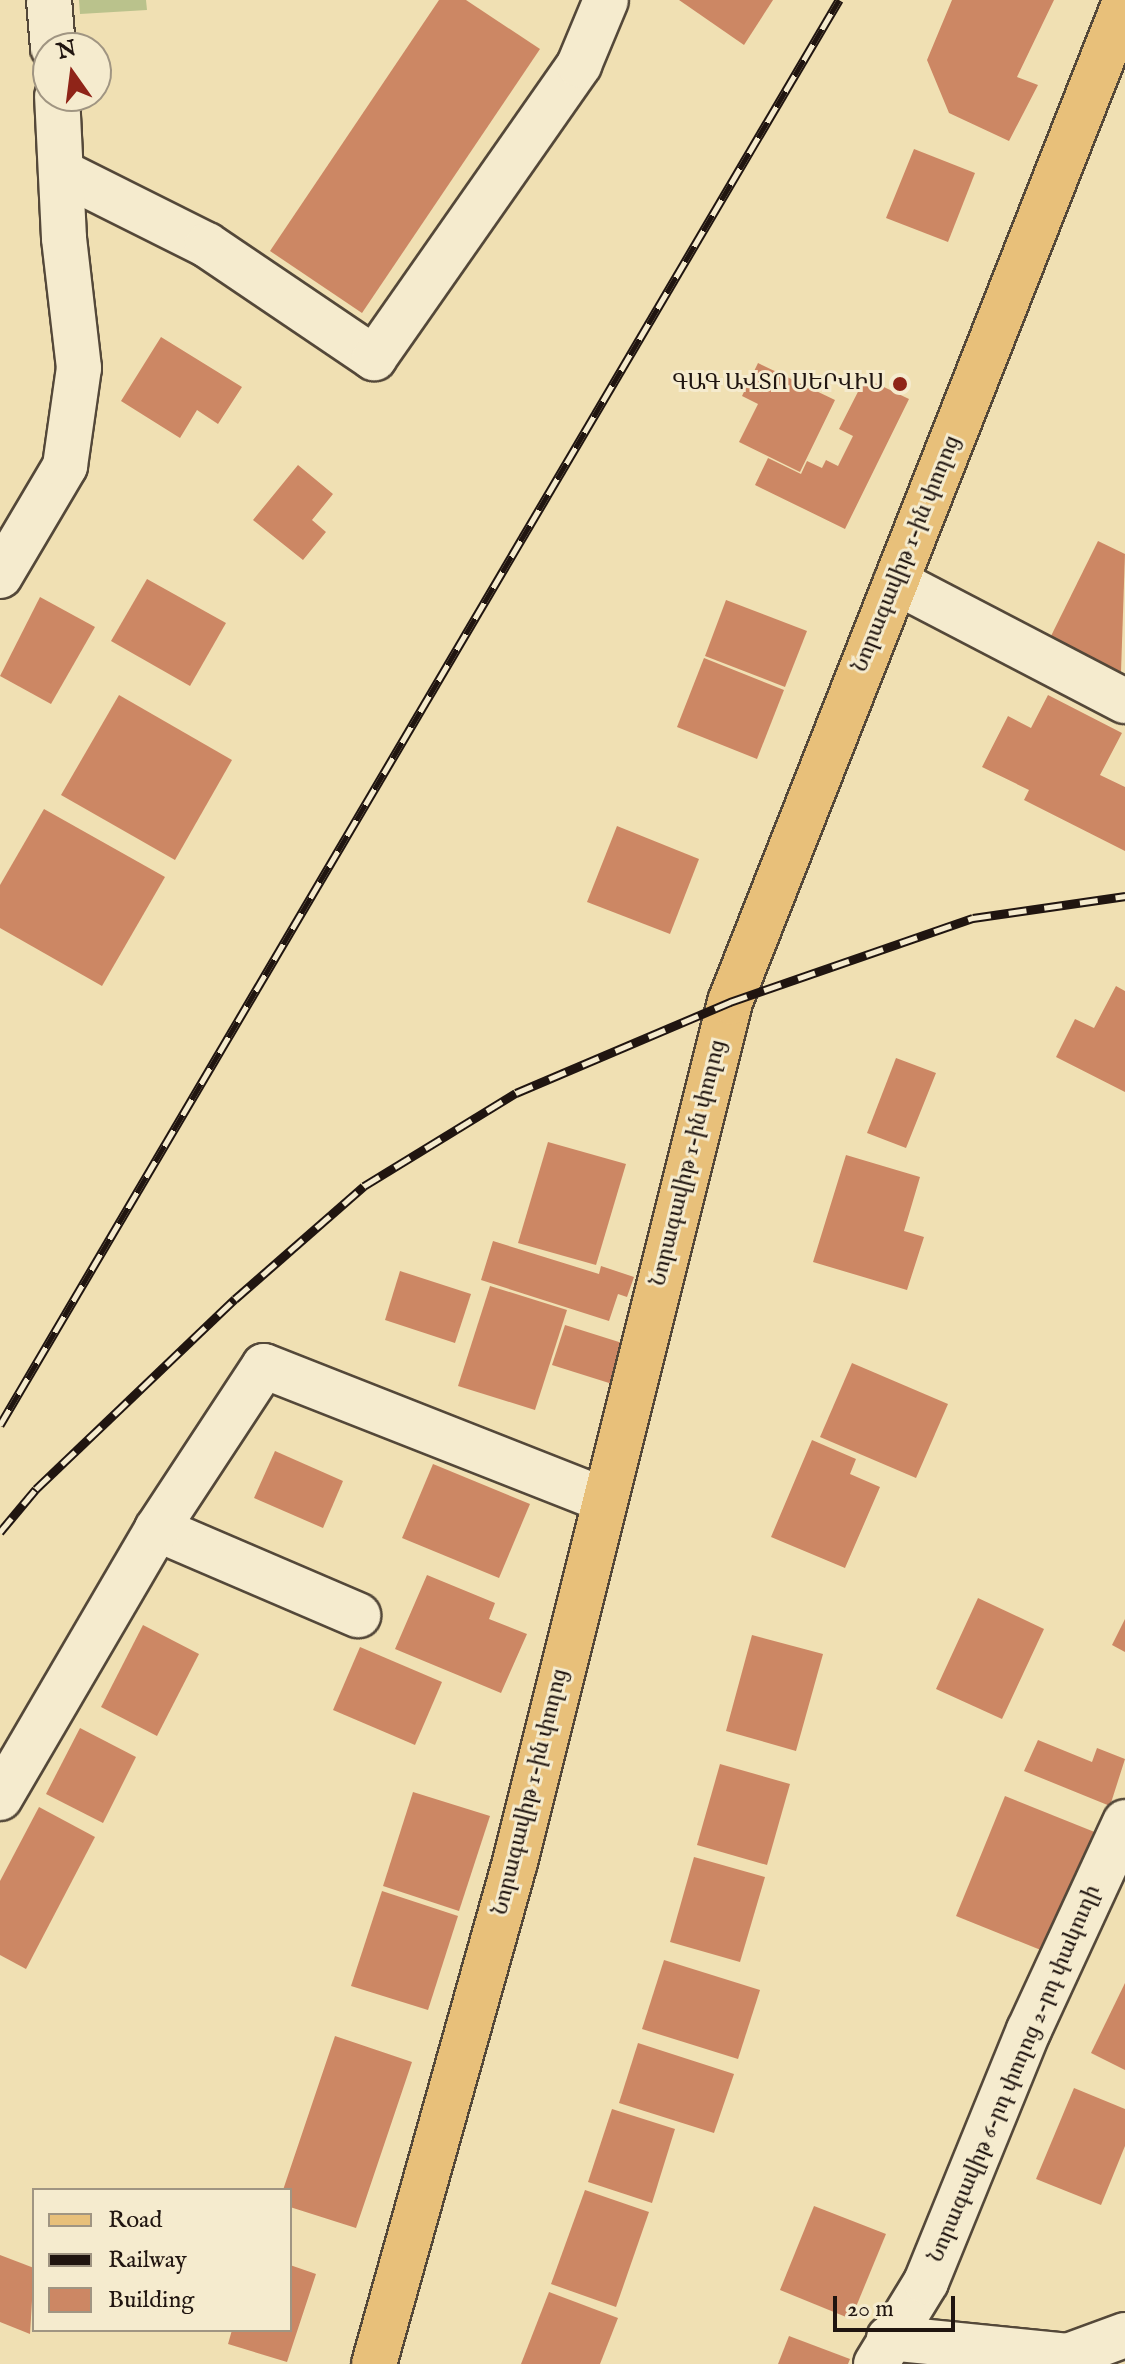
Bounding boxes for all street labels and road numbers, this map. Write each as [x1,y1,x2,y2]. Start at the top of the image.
street label: Նորագավիթ 1-ին փողոց [847,432,967,676]
street label: Նորագավիթ 1-ին փողոց [646,1037,732,1289]
street label: Նորագավիթ 1-ին փողոց [488,1666,574,1918]
street label: Նորագավիթ 6-րդ փողոց 2-րդ փակուղի [923,1881,1107,2267]

